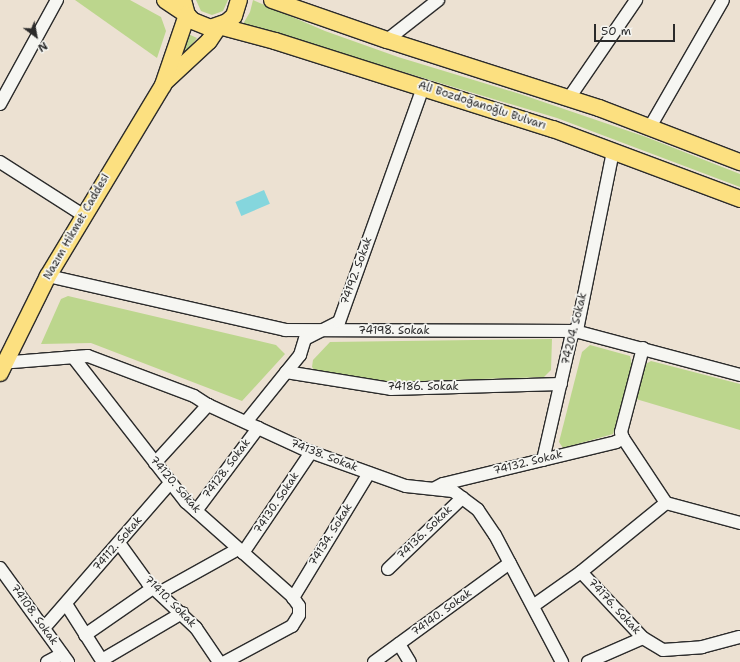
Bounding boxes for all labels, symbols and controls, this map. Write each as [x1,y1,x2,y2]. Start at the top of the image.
north arrow [16,16,56,56]
scale bar [596,16,677,42]
text: 50 m [601,23,631,39]
text: N [35,38,50,55]
street label: Ali Bozdoğanoğlu Bulvarı [416,79,548,133]
street label: Nazım Hikmet Caddesi [41,172,113,282]
street label: 74192. Sokak [339,235,375,307]
street label: 74204. Sokak [560,292,590,366]
street label: 74198. Sokak [358,324,430,338]
street label: 74186. Sokak [387,380,459,394]
street label: 74128. Sokak [200,437,254,501]
street label: 74138. Sokak [288,437,360,475]
street label: 74132. Sokak [492,448,564,478]
street label: 74120. Sokak [147,454,203,516]
street label: 74130. Sokak [252,470,302,536]
street label: 74134. Sokak [307,501,355,569]
street label: 74136. Sokak [395,503,455,563]
street label: 74112. Sokak [91,514,145,574]
street label: 71410. Sokak [141,573,199,631]
street label: 74176. Sokak [585,576,643,638]
street label: 74108. Sokak [8,582,60,648]
street label: 74140. Sokak [409,587,475,639]

